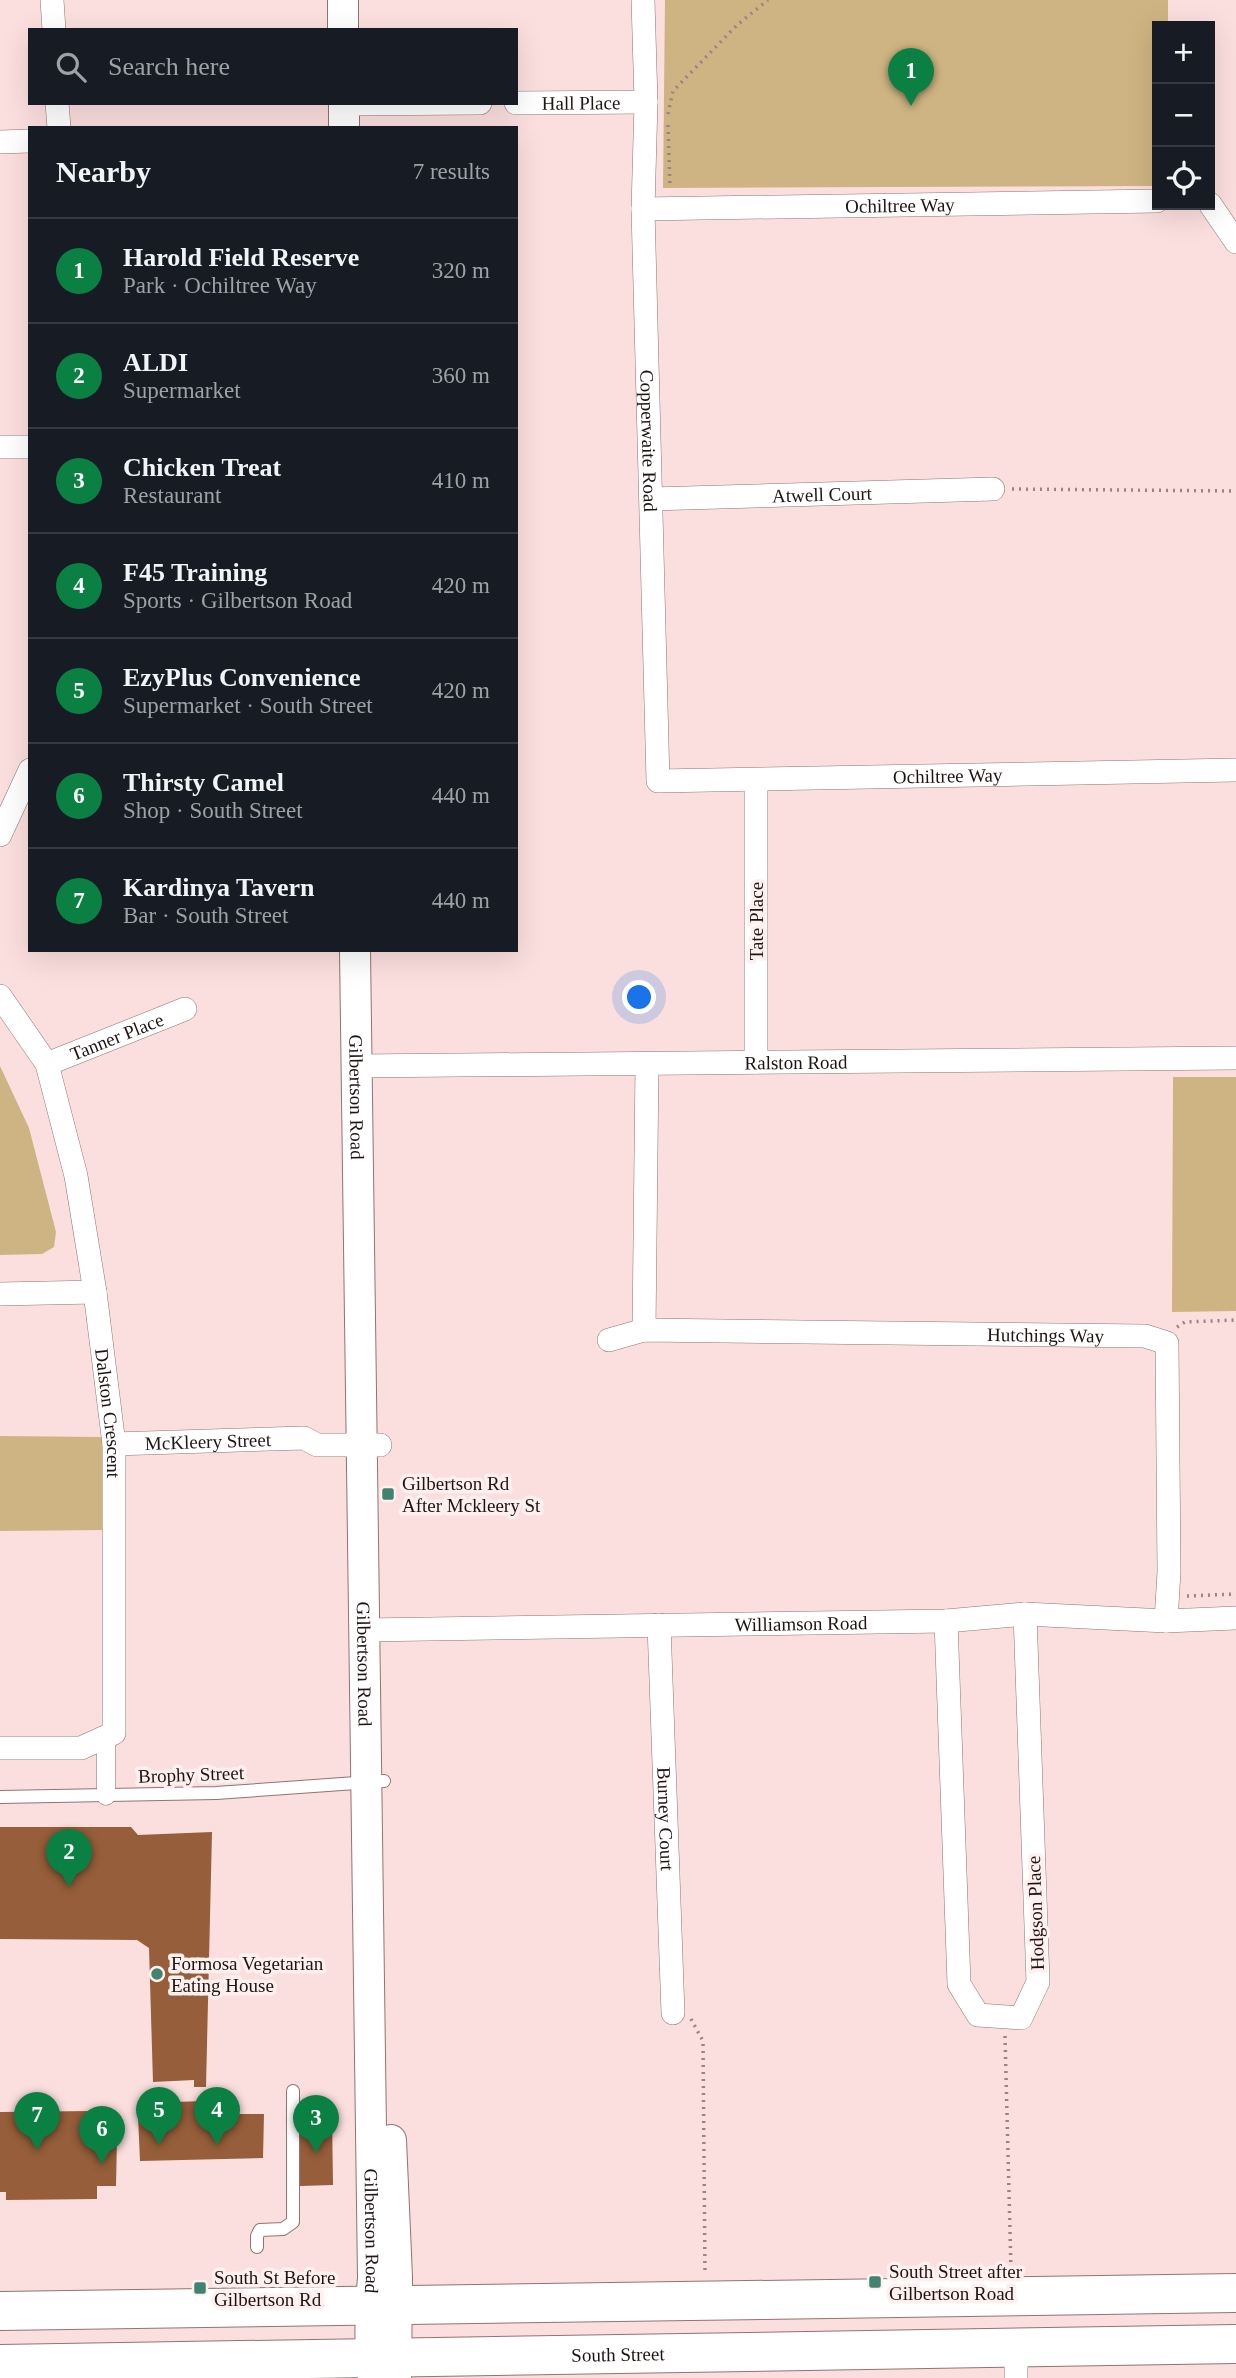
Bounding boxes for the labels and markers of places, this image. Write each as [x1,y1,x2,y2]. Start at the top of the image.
pin: 1 [888,48,934,106]
place label: Gilbertson Rd After Mckleery St [402,1473,541,1516]
marker: Gilbertson Rd After Mckleery St [380,1486,396,1502]
pin: 2 [46,1829,92,1887]
place label: Formosa Vegetarian Eating House [171,1953,324,1996]
marker: Formosa Vegetarian Eating House [149,1966,165,1982]
pin: 5 [136,2087,182,2145]
pin: 4 [194,2087,240,2145]
pin: 7 [14,2092,60,2150]
pin: 3 [293,2095,339,2153]
pin: 6 [79,2106,125,2164]
place label: South Street after Gilbertson Road [889,2261,1023,2304]
place label: South St Before Gilbertson Rd [214,2267,335,2310]
marker: South Street after Gilbertson Road [867,2274,883,2290]
marker: South St Before Gilbertson Rd [192,2280,208,2296]

